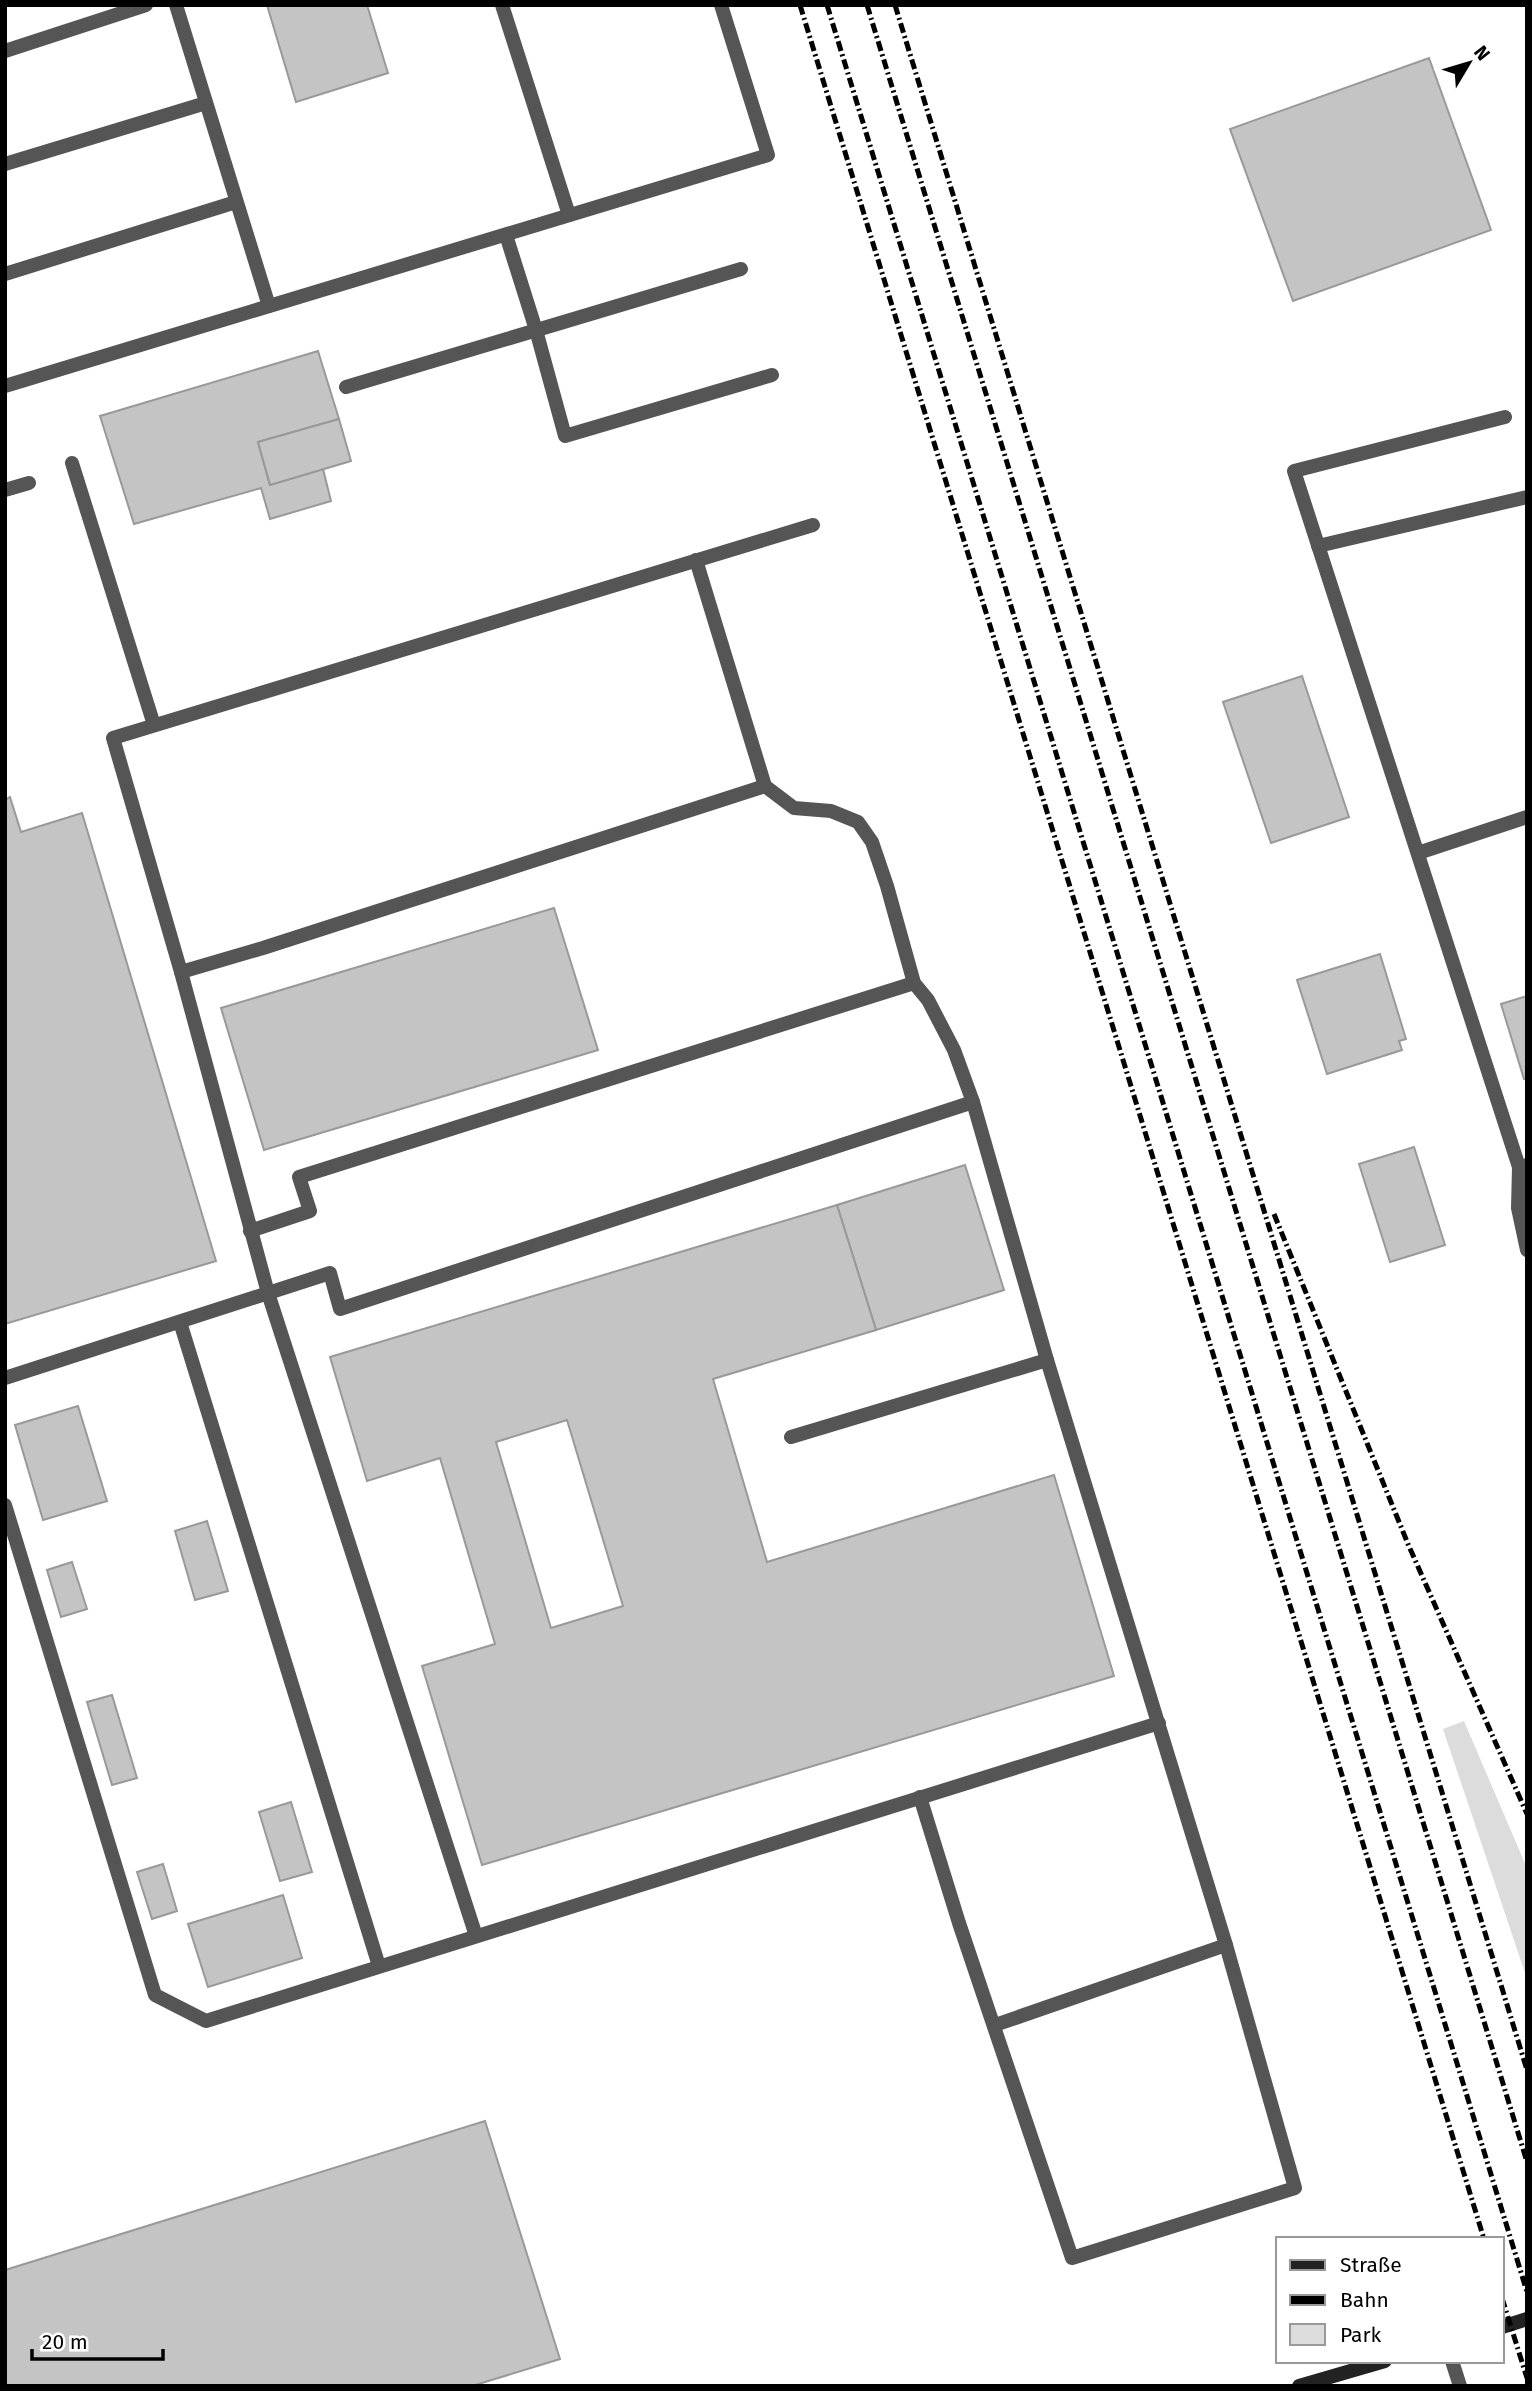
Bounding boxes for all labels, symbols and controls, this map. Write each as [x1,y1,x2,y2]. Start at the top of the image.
north arrow [1434,28,1504,98]
text: N [1469,41,1495,65]
legend [1276,2237,1504,2363]
text: Straße [1340,2252,1402,2278]
text: Bahn [1340,2287,1389,2313]
scale bar [32,2318,163,2362]
text: Park [1340,2322,1382,2348]
text: 20 m [42,2329,88,2355]

